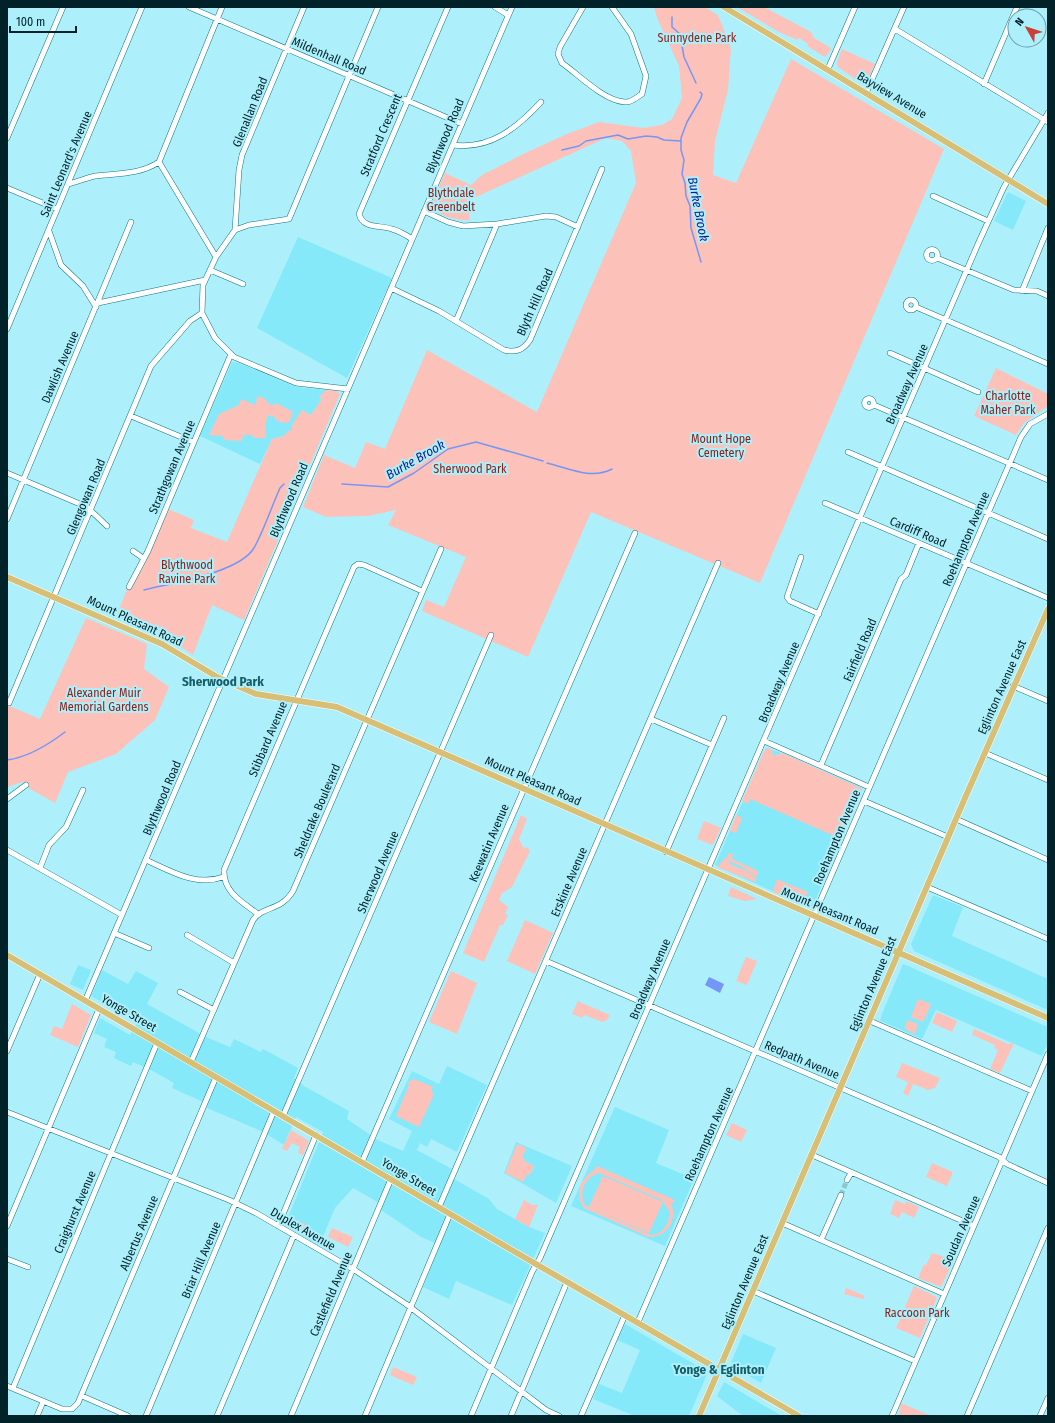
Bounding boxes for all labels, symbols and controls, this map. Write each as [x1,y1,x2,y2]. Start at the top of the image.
scale bar [10,8,76,34]
north arrow [1007,8,1047,48]
text: 100 m [16,15,45,29]
text: N [1012,15,1027,29]
park label: Sunnydene Park [658,31,737,45]
street label: Mildenhall Road [290,34,368,78]
street label: Bayview Avenue [855,69,929,121]
street label: Glenallan Road [230,75,270,149]
street label: Stratford Crescent [357,92,405,178]
street label: Blythwood Road [423,97,467,175]
street label: Saint Leonard's Avenue [37,109,95,219]
water label: Burke Brook [685,176,712,243]
park label: Blythdale Greenbelt [427,186,475,214]
street label: Blyth Hill Road [514,266,556,338]
street label: Dawlish Avenue [39,329,82,405]
street label: Broadway Avenue [883,342,931,426]
park label: Charlotte Maher Park [981,389,1036,417]
street label: Strathgowan Avenue [146,418,198,516]
park label: Mount Hope Cemetery [691,432,751,460]
water label: Burke Brook [383,436,448,482]
street label: Glengowan Road [64,457,108,537]
street label: Blythwood Road [267,461,311,539]
park label: Sherwood Park [433,462,507,476]
street label: Roehampton Avenue [940,489,992,589]
street label: Cardiff Road [888,514,948,550]
park label: Blythwood Ravine Park [159,558,216,586]
street label: Mount Pleasant Road [85,593,185,649]
street label: Fairfield Road [840,616,880,684]
street label: Eglinton Avenue East [975,638,1029,736]
street label: Broadway Avenue [756,639,802,725]
district label: Sherwood Park [182,674,264,689]
park label: Alexander Muir Memorial Gardens [59,686,149,714]
street label: Stibbard Avenue [246,699,290,779]
street label: Mount Pleasant Road [483,753,583,809]
street label: Blythwood Road [140,759,184,837]
street label: Sheldrake Boulevard [291,762,343,860]
street label: Roehampton Avenue [811,787,863,887]
street label: Keewatin Avenue [466,802,512,884]
street label: Sherwood Avenue [354,829,402,915]
street label: Erskine Avenue [548,845,590,919]
street label: Mount Pleasant Road [779,884,881,938]
street label: Eglinton Avenue East [847,934,899,1034]
street label: Broadway Avenue [627,936,673,1022]
street label: Yonge Street [99,992,159,1035]
street label: Redpath Avenue [762,1038,842,1082]
street label: Roehampton Avenue [682,1085,736,1183]
street label: Yonge Street [379,1155,439,1199]
street label: Craighurst Avenue [51,1168,99,1256]
street label: Albertus Avenue [117,1193,161,1273]
street label: Soudan Avenue [939,1193,983,1269]
street label: Duplex Avenue [268,1205,338,1253]
street label: Briar Hill Avenue [178,1219,224,1301]
street label: Eglinton Avenue East [719,1232,771,1332]
street label: Castlefield Avenue [307,1250,355,1338]
park label: Raccoon Park [884,1306,950,1320]
district label: Yonge & Eglinton [672,1362,765,1377]

